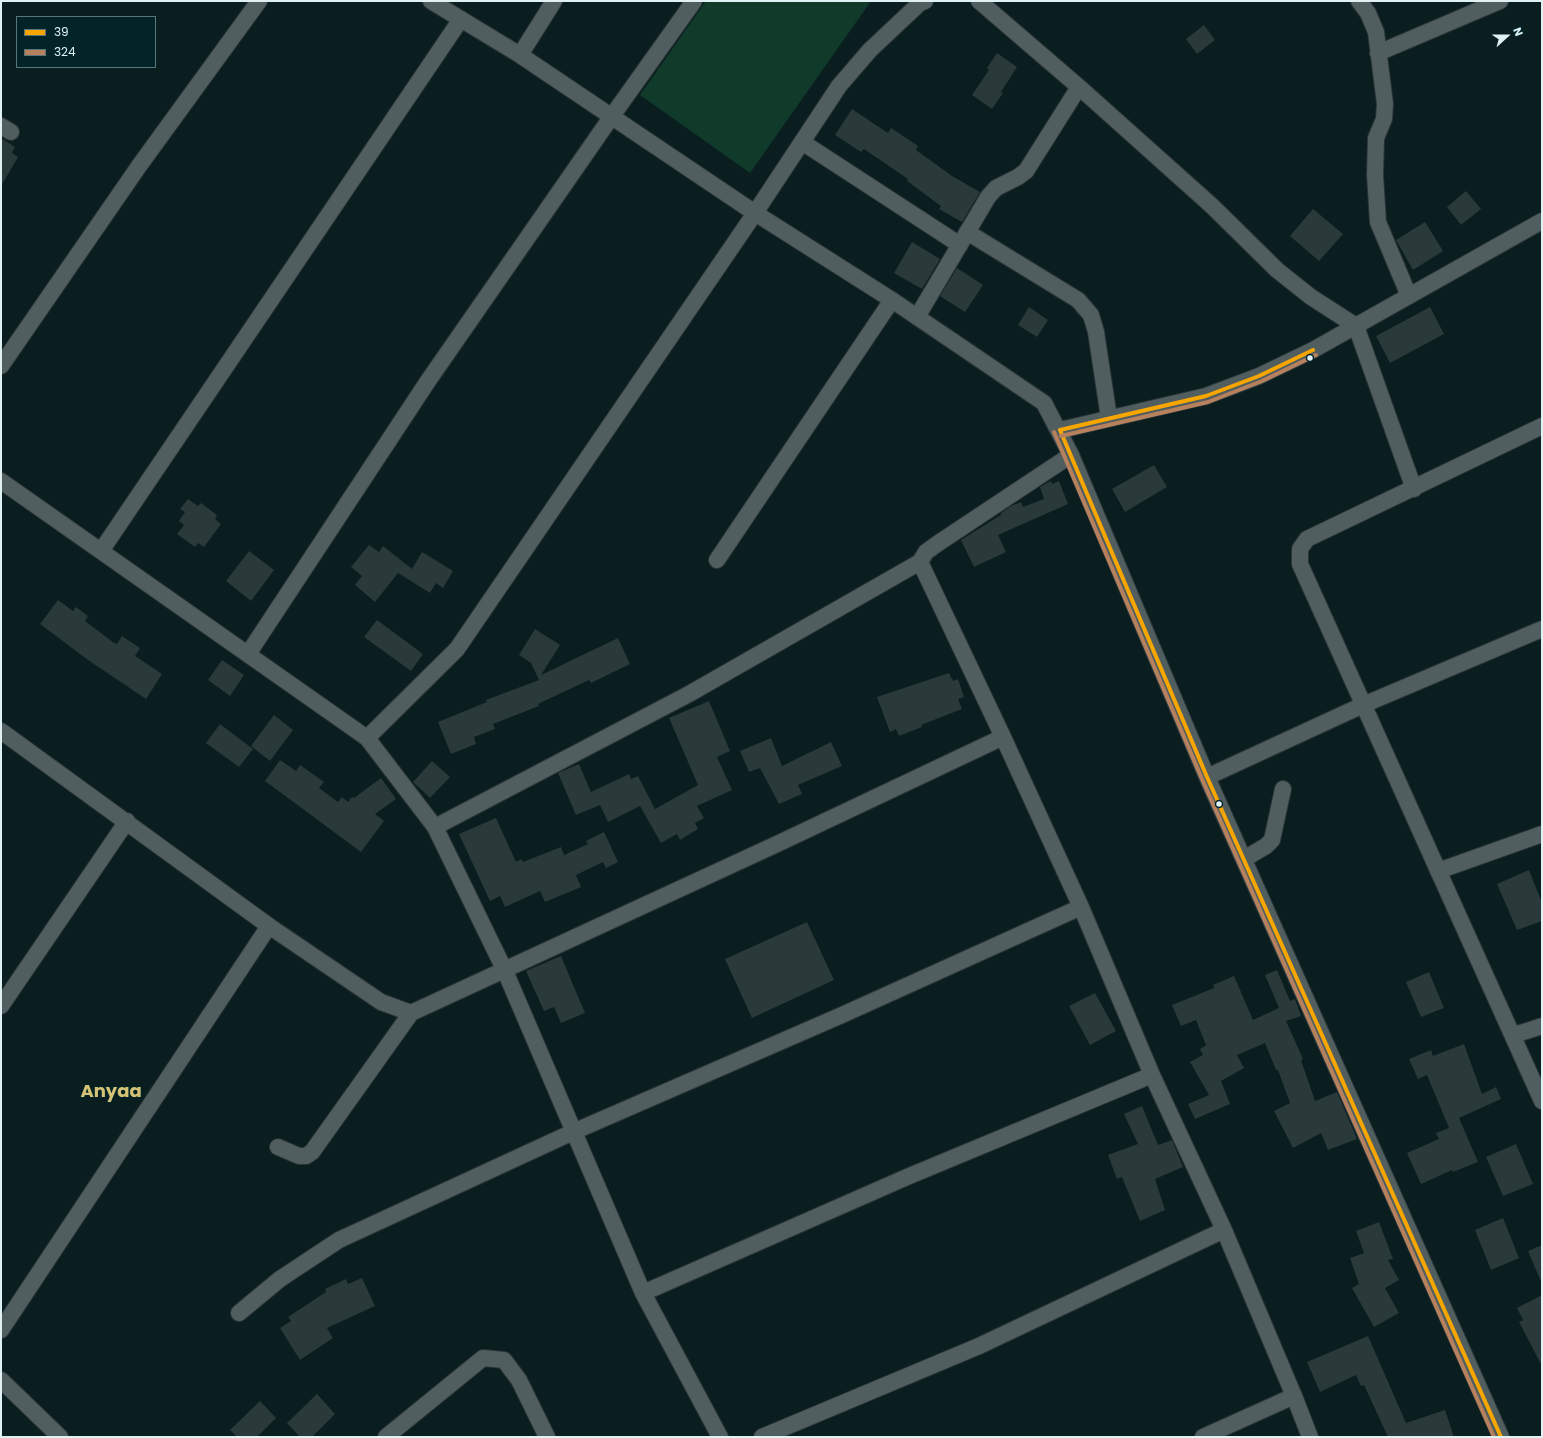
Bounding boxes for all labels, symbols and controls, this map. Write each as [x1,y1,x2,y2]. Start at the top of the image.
legend [16,16,156,68]
north arrow [1487,16,1527,56]
text: 39 [54,23,69,40]
text: N [1509,25,1527,38]
text: 324 [54,43,76,60]
unlabelled marker [1305,353,1315,363]
unlabelled marker [1214,799,1224,809]
district label: Anyaa [80,1081,142,1103]

